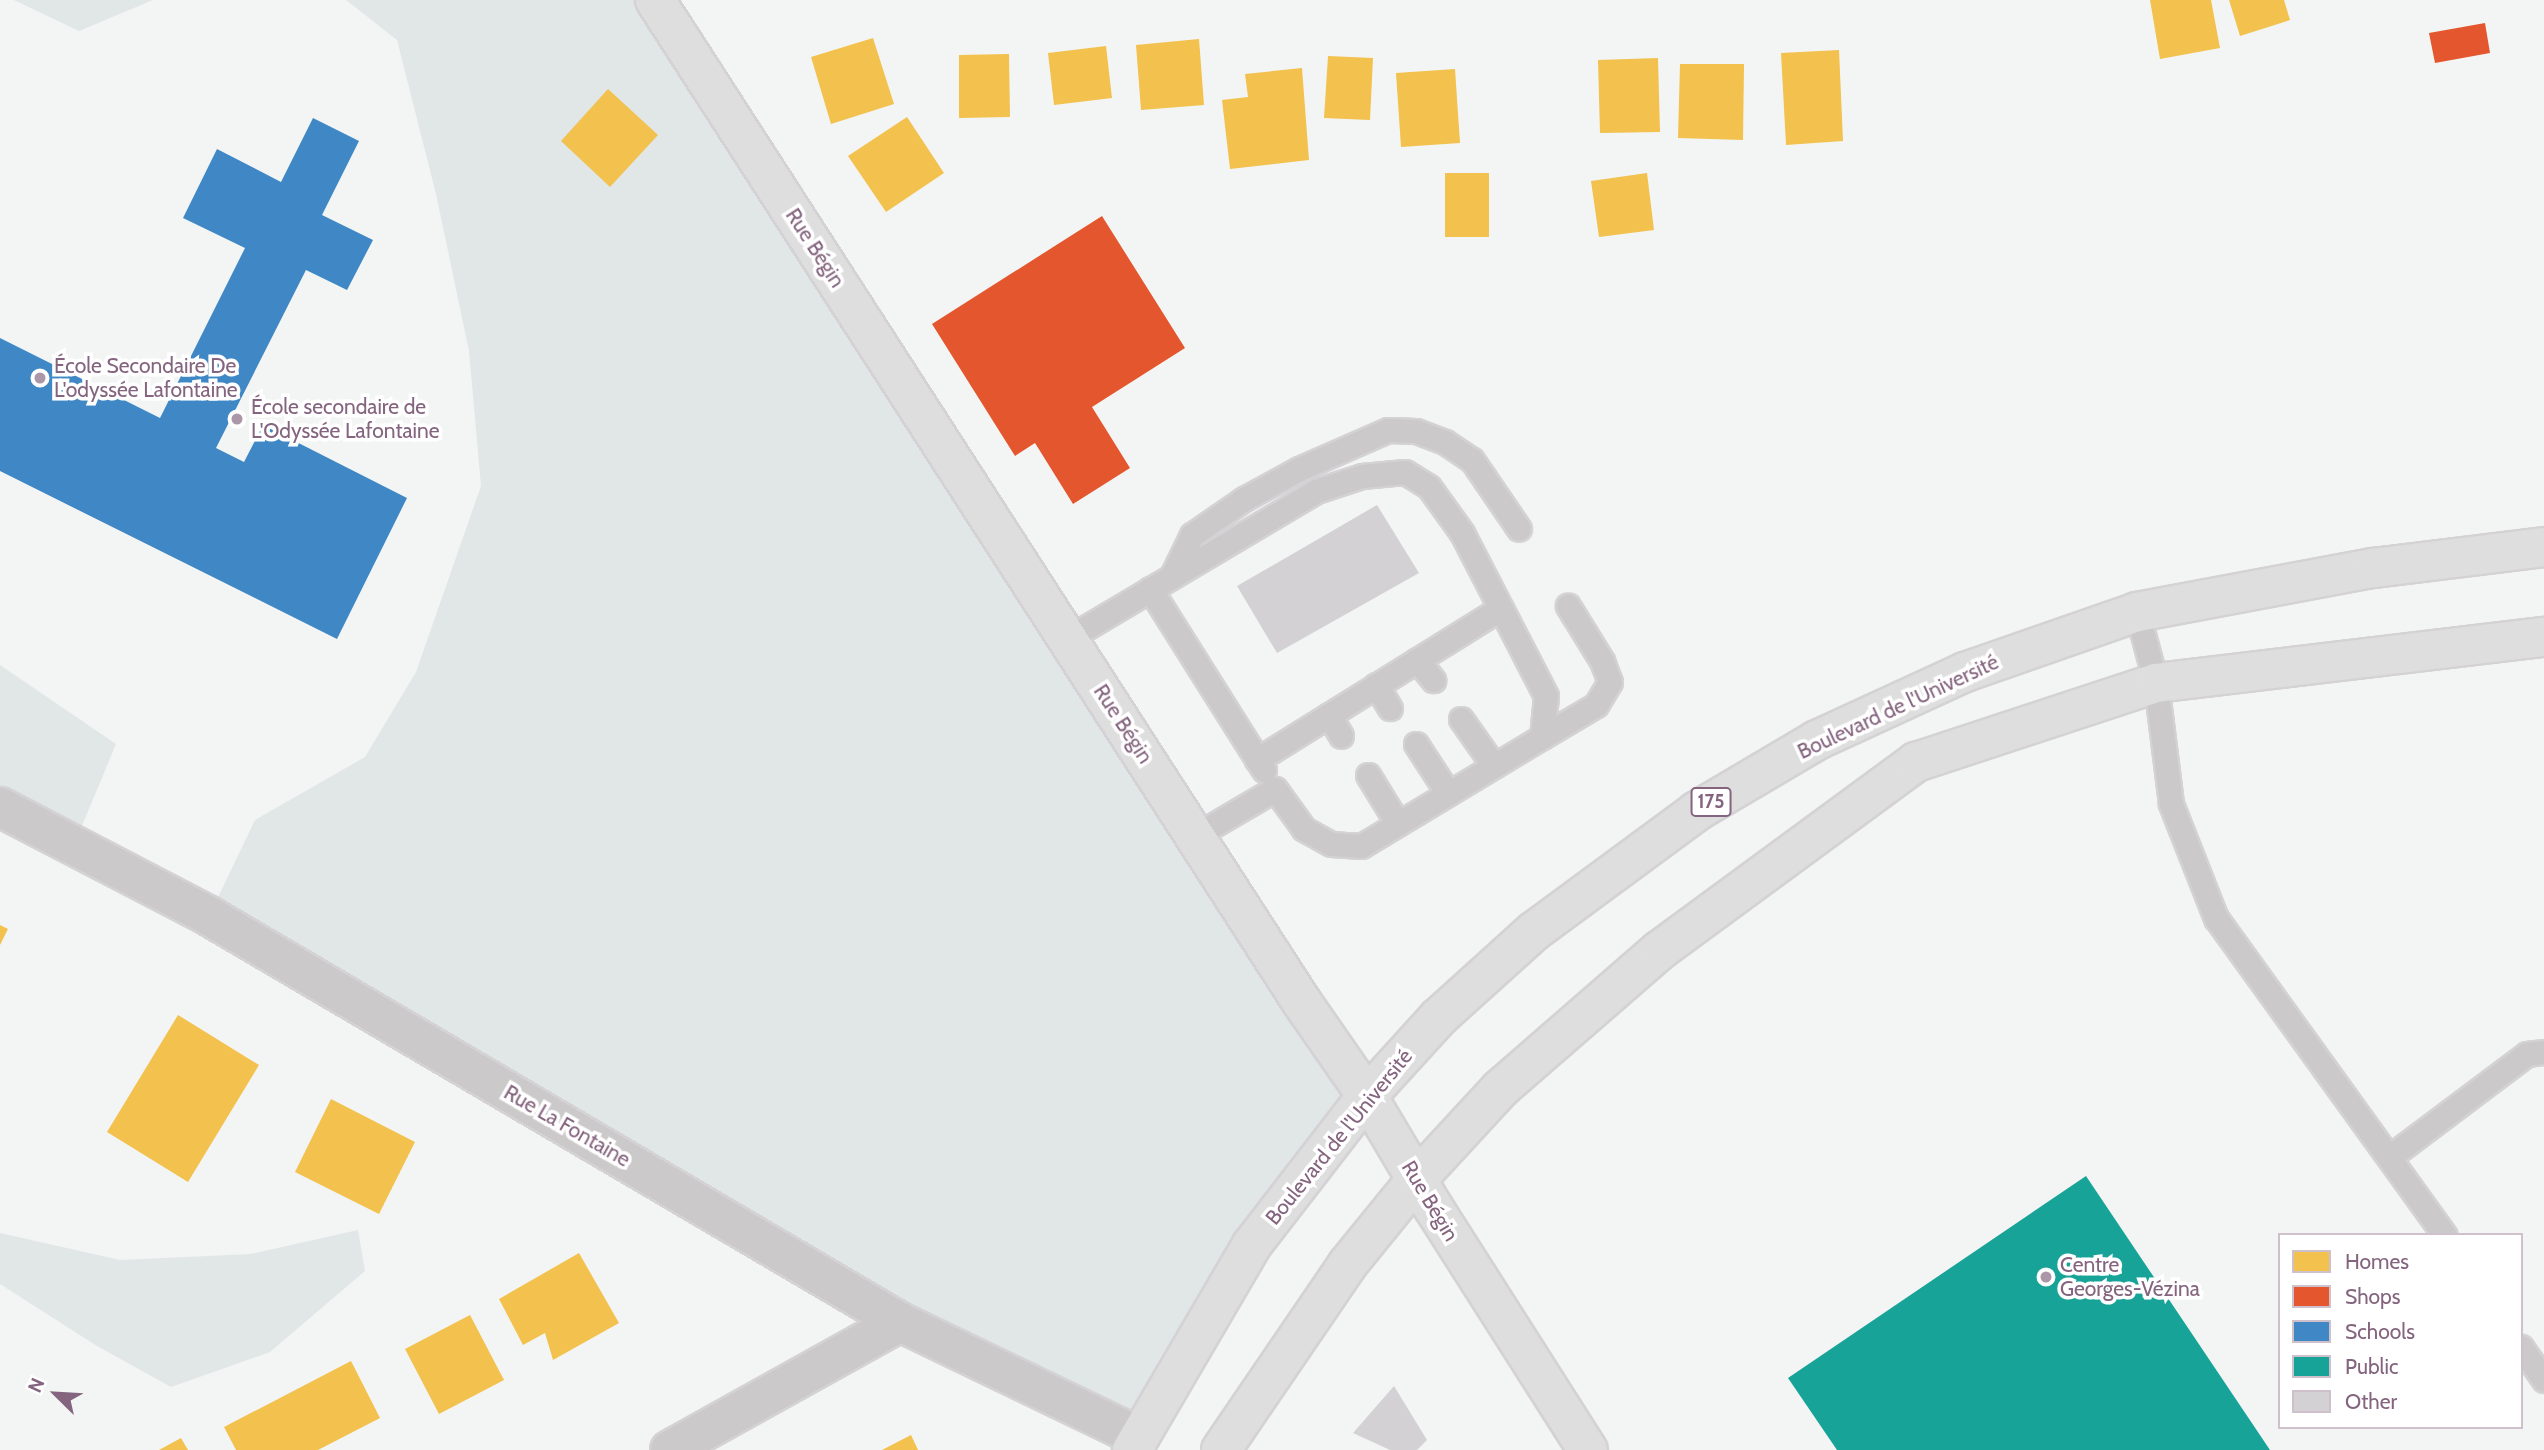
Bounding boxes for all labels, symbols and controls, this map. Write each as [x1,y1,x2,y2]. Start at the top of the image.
street label: Rue Bégin [780,204,850,292]
place label: École Secondaire De L'odyssée Lafontaine [54,353,238,403]
marker: École Secondaire De L'odyssée Lafontaine [32,370,48,386]
place label: École secondaire de L'Odyssée Lafontaine [251,394,440,444]
marker: École secondaire de L'Odyssée Lafontaine [229,411,245,427]
street label: Boulevard de l'Université [1794,649,2002,765]
street label: Rue Bégin [1088,680,1158,768]
road number: 175 [1690,786,1732,818]
street label: Boulevard de l'Université [1260,1044,1418,1230]
street label: Rue La Fontaine [499,1080,635,1172]
street label: Rue Bégin [1396,1156,1464,1246]
legend [2278,1233,2523,1429]
text: Homes [2345,1249,2409,1274]
place label: Centre Georges-Vézina [2060,1252,2200,1302]
marker: Centre Georges-Vézina [2038,1269,2054,1285]
text: Shops [2345,1284,2400,1309]
text: Schools [2345,1319,2415,1344]
text: Public [2345,1354,2399,1379]
north arrow [21,1359,91,1429]
text: N [23,1374,50,1396]
text: Other [2345,1389,2397,1414]

